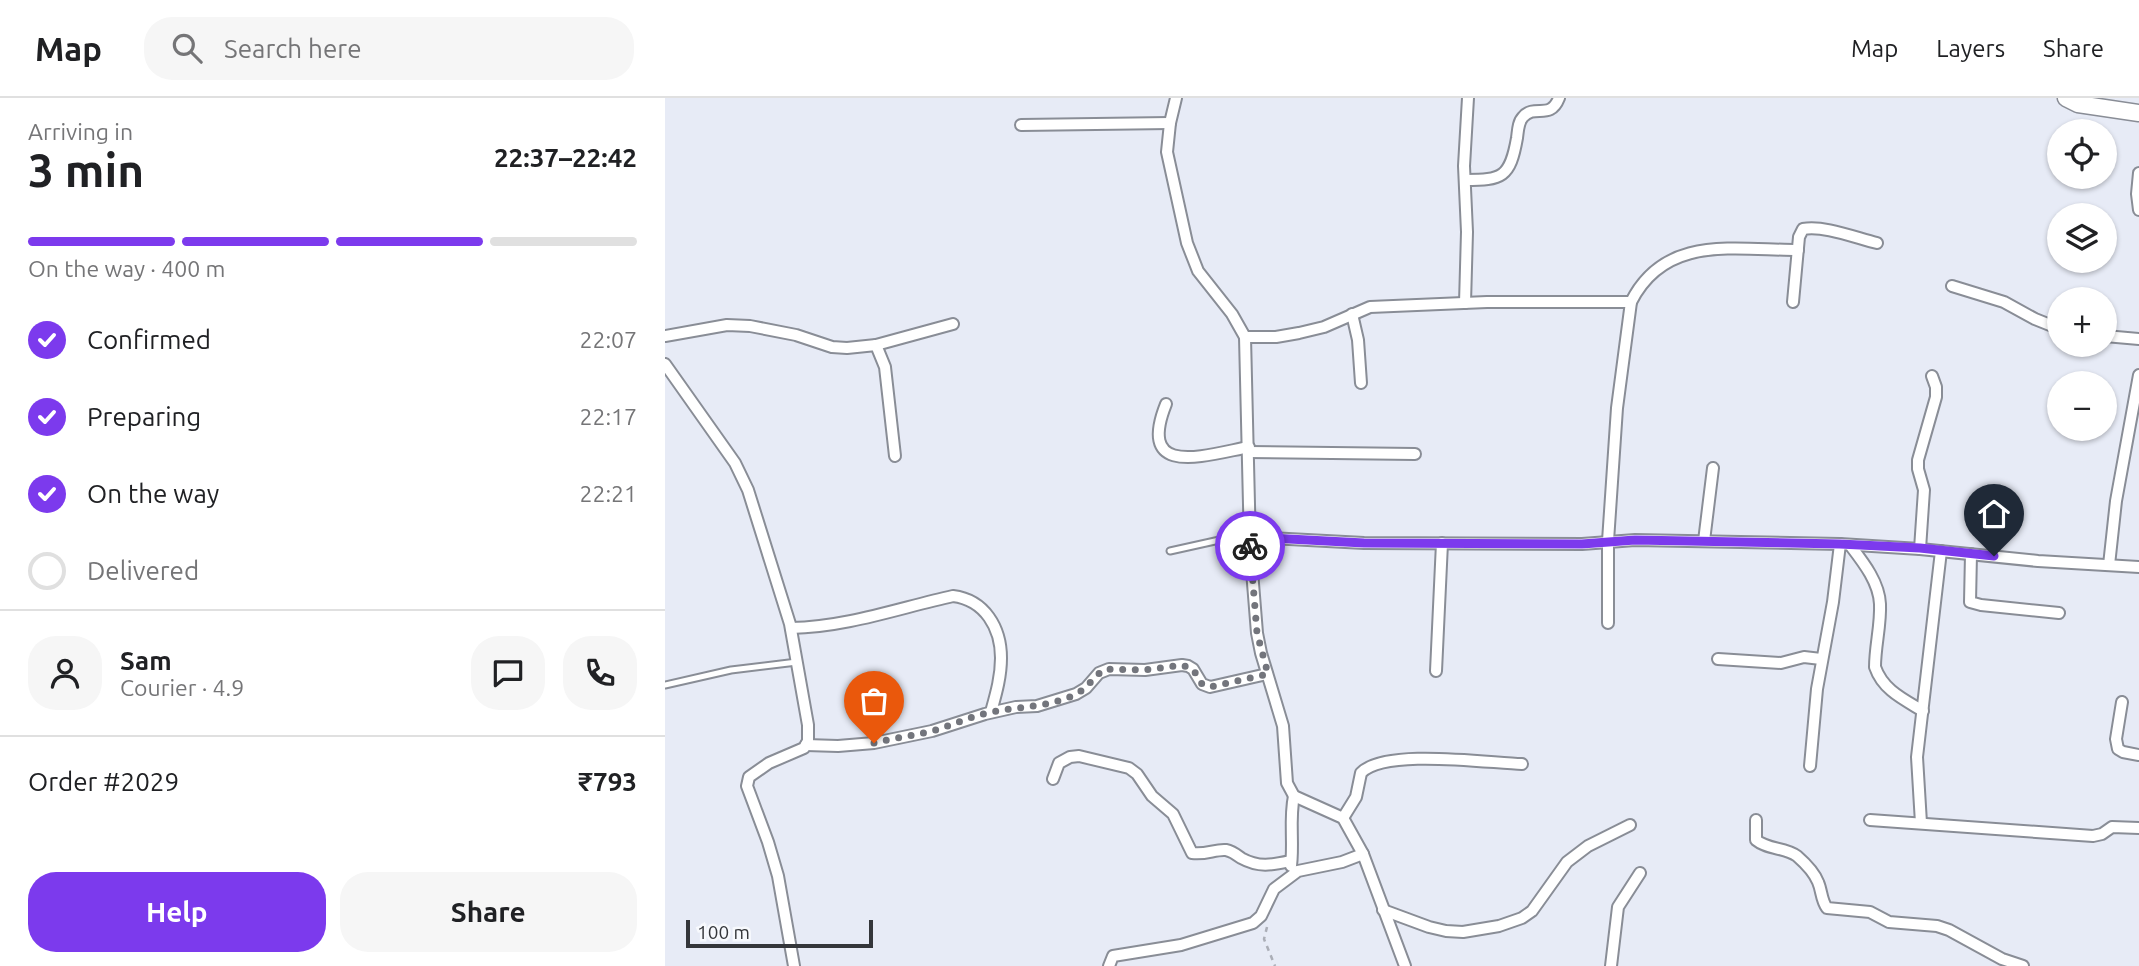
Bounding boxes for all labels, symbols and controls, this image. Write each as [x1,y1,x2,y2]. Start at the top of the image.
search box [144,17,634,80]
icon: search [168,29,206,67]
text: Map [35,30,102,67]
text: Search here [224,34,362,63]
text: Map [1851,35,1898,62]
text: Layers [1936,35,2005,62]
text: Share [2043,35,2104,62]
text: Arriving in [28,119,133,144]
map controls [2047,119,2117,441]
button: locate [2047,119,2117,189]
text: 22:37–22:42 [494,143,637,172]
text: 3 min [28,144,144,196]
button: layers [2047,203,2117,273]
text: On the way · 400 m [28,256,225,281]
button: + [2047,287,2117,357]
icon: check [28,321,66,359]
text: Confirmed [87,325,211,354]
text: 22:07 [579,327,637,352]
button: − [2047,371,2117,441]
icon: check [28,398,66,436]
text: Preparing [87,402,201,431]
text: 22:17 [579,404,637,429]
icon: check [28,475,66,513]
text: On the way [87,479,219,508]
text: 22:21 [579,481,637,506]
pin [1964,484,2024,556]
icon: home [1975,495,2013,533]
courier [1215,511,1285,581]
icon: bike [1231,527,1269,565]
text: Delivered [87,556,199,585]
button: person [28,636,102,710]
button: chat [471,636,545,710]
button: phone [563,636,637,710]
text: Sam [120,646,172,675]
pin [844,671,904,743]
text: Courier · 4.9 [120,675,244,700]
icon: bag [855,682,893,720]
text: Order #2029 [28,767,179,796]
text: ₹793 [578,767,637,796]
button: Help [28,872,326,952]
button: Share [340,872,637,952]
scale bar [686,917,873,949]
text: 100 m [697,921,750,943]

